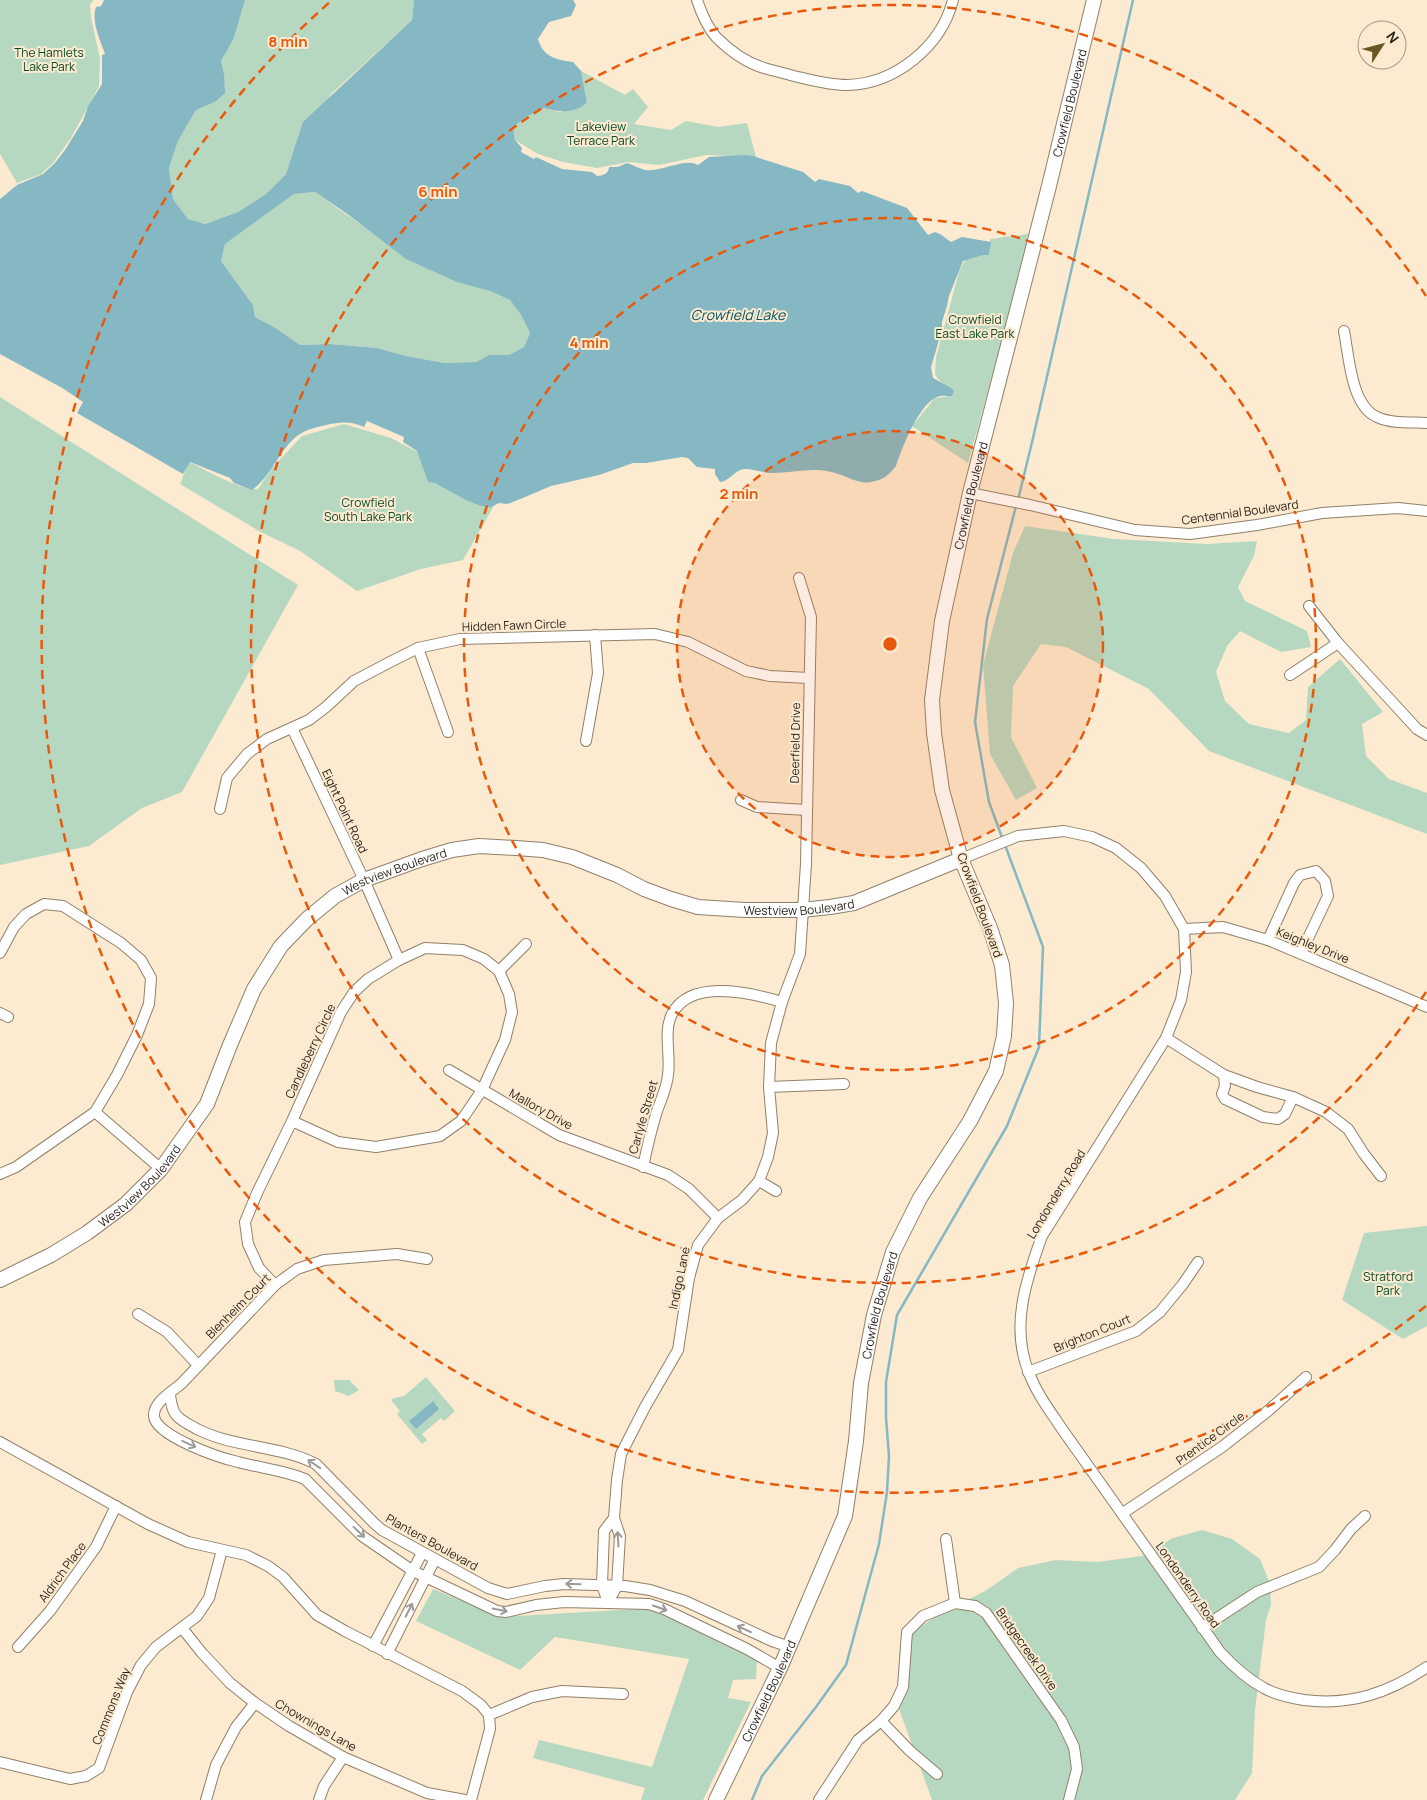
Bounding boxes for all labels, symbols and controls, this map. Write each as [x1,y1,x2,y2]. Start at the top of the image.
north arrow [1357,20,1407,70]
text: N [1382,27,1404,47]
text: 8 min [268,31,308,52]
park label: The Hamlets Lake Park [14,44,84,75]
street label: Crowfield Boulevard [1048,47,1090,158]
park label: Lakeview Terrace Park [567,118,636,149]
text: 6 min [418,181,458,202]
water label: Crowfield Lake [691,305,786,324]
park label: Crowfield East Lake Park [936,311,1016,342]
text: 4 min [569,332,609,353]
street label: Crowfield Boulevard [949,440,991,551]
text: 2 min [719,483,759,504]
park label: Crowfield South Lake Park [324,494,413,525]
street label: Centennial Boulevard [1181,495,1299,529]
street label: Hidden Fawn Circle [462,615,566,635]
centre of rings [881,635,899,653]
street label: Deerfield Drive [786,702,804,784]
street label: Eight Point Road [318,766,372,856]
street label: Westview Boulevard [339,844,449,899]
street label: Crowfield Boulevard [953,850,1007,960]
street label: Westview Boulevard [744,895,856,919]
street label: Keighley Drive [1274,923,1352,967]
street label: Candleberry Circle [281,1001,339,1101]
street label: Carlyle Street [624,1078,662,1156]
street label: Mallory Drive [506,1084,576,1134]
street label: Westview Boulevard [94,1141,184,1231]
street label: Londonderry Road [1023,1146,1089,1242]
street label: Indigo Lane [664,1245,694,1311]
street label: Crowfield Boulevard [857,1249,901,1360]
park label: Stratford Park [1363,1268,1413,1299]
street label: Blenheim Court [202,1270,274,1342]
street label: Brighton Court [1051,1310,1133,1356]
street label: Prentice Circle [1172,1407,1248,1469]
one-way arrow [181,1440,196,1449]
one-way arrow [307,1459,321,1470]
street label: Planters Boulevard [383,1510,481,1574]
one-way arrow [352,1526,365,1538]
one-way arrow [614,1531,623,1547]
street label: Aldrich Place [34,1538,90,1606]
street label: Londonderry Road [1152,1539,1224,1631]
one-way arrow [565,1579,581,1589]
one-way arrow [404,1603,414,1618]
one-way arrow [652,1604,667,1613]
street label: Bridgecreek Drive [992,1604,1062,1694]
one-way arrow [491,1606,507,1615]
one-way arrow [737,1623,752,1633]
street label: Crowfield Boulevard [737,1637,799,1745]
street label: Commons Way [88,1664,135,1747]
street label: Chownings Lane [272,1695,360,1755]

